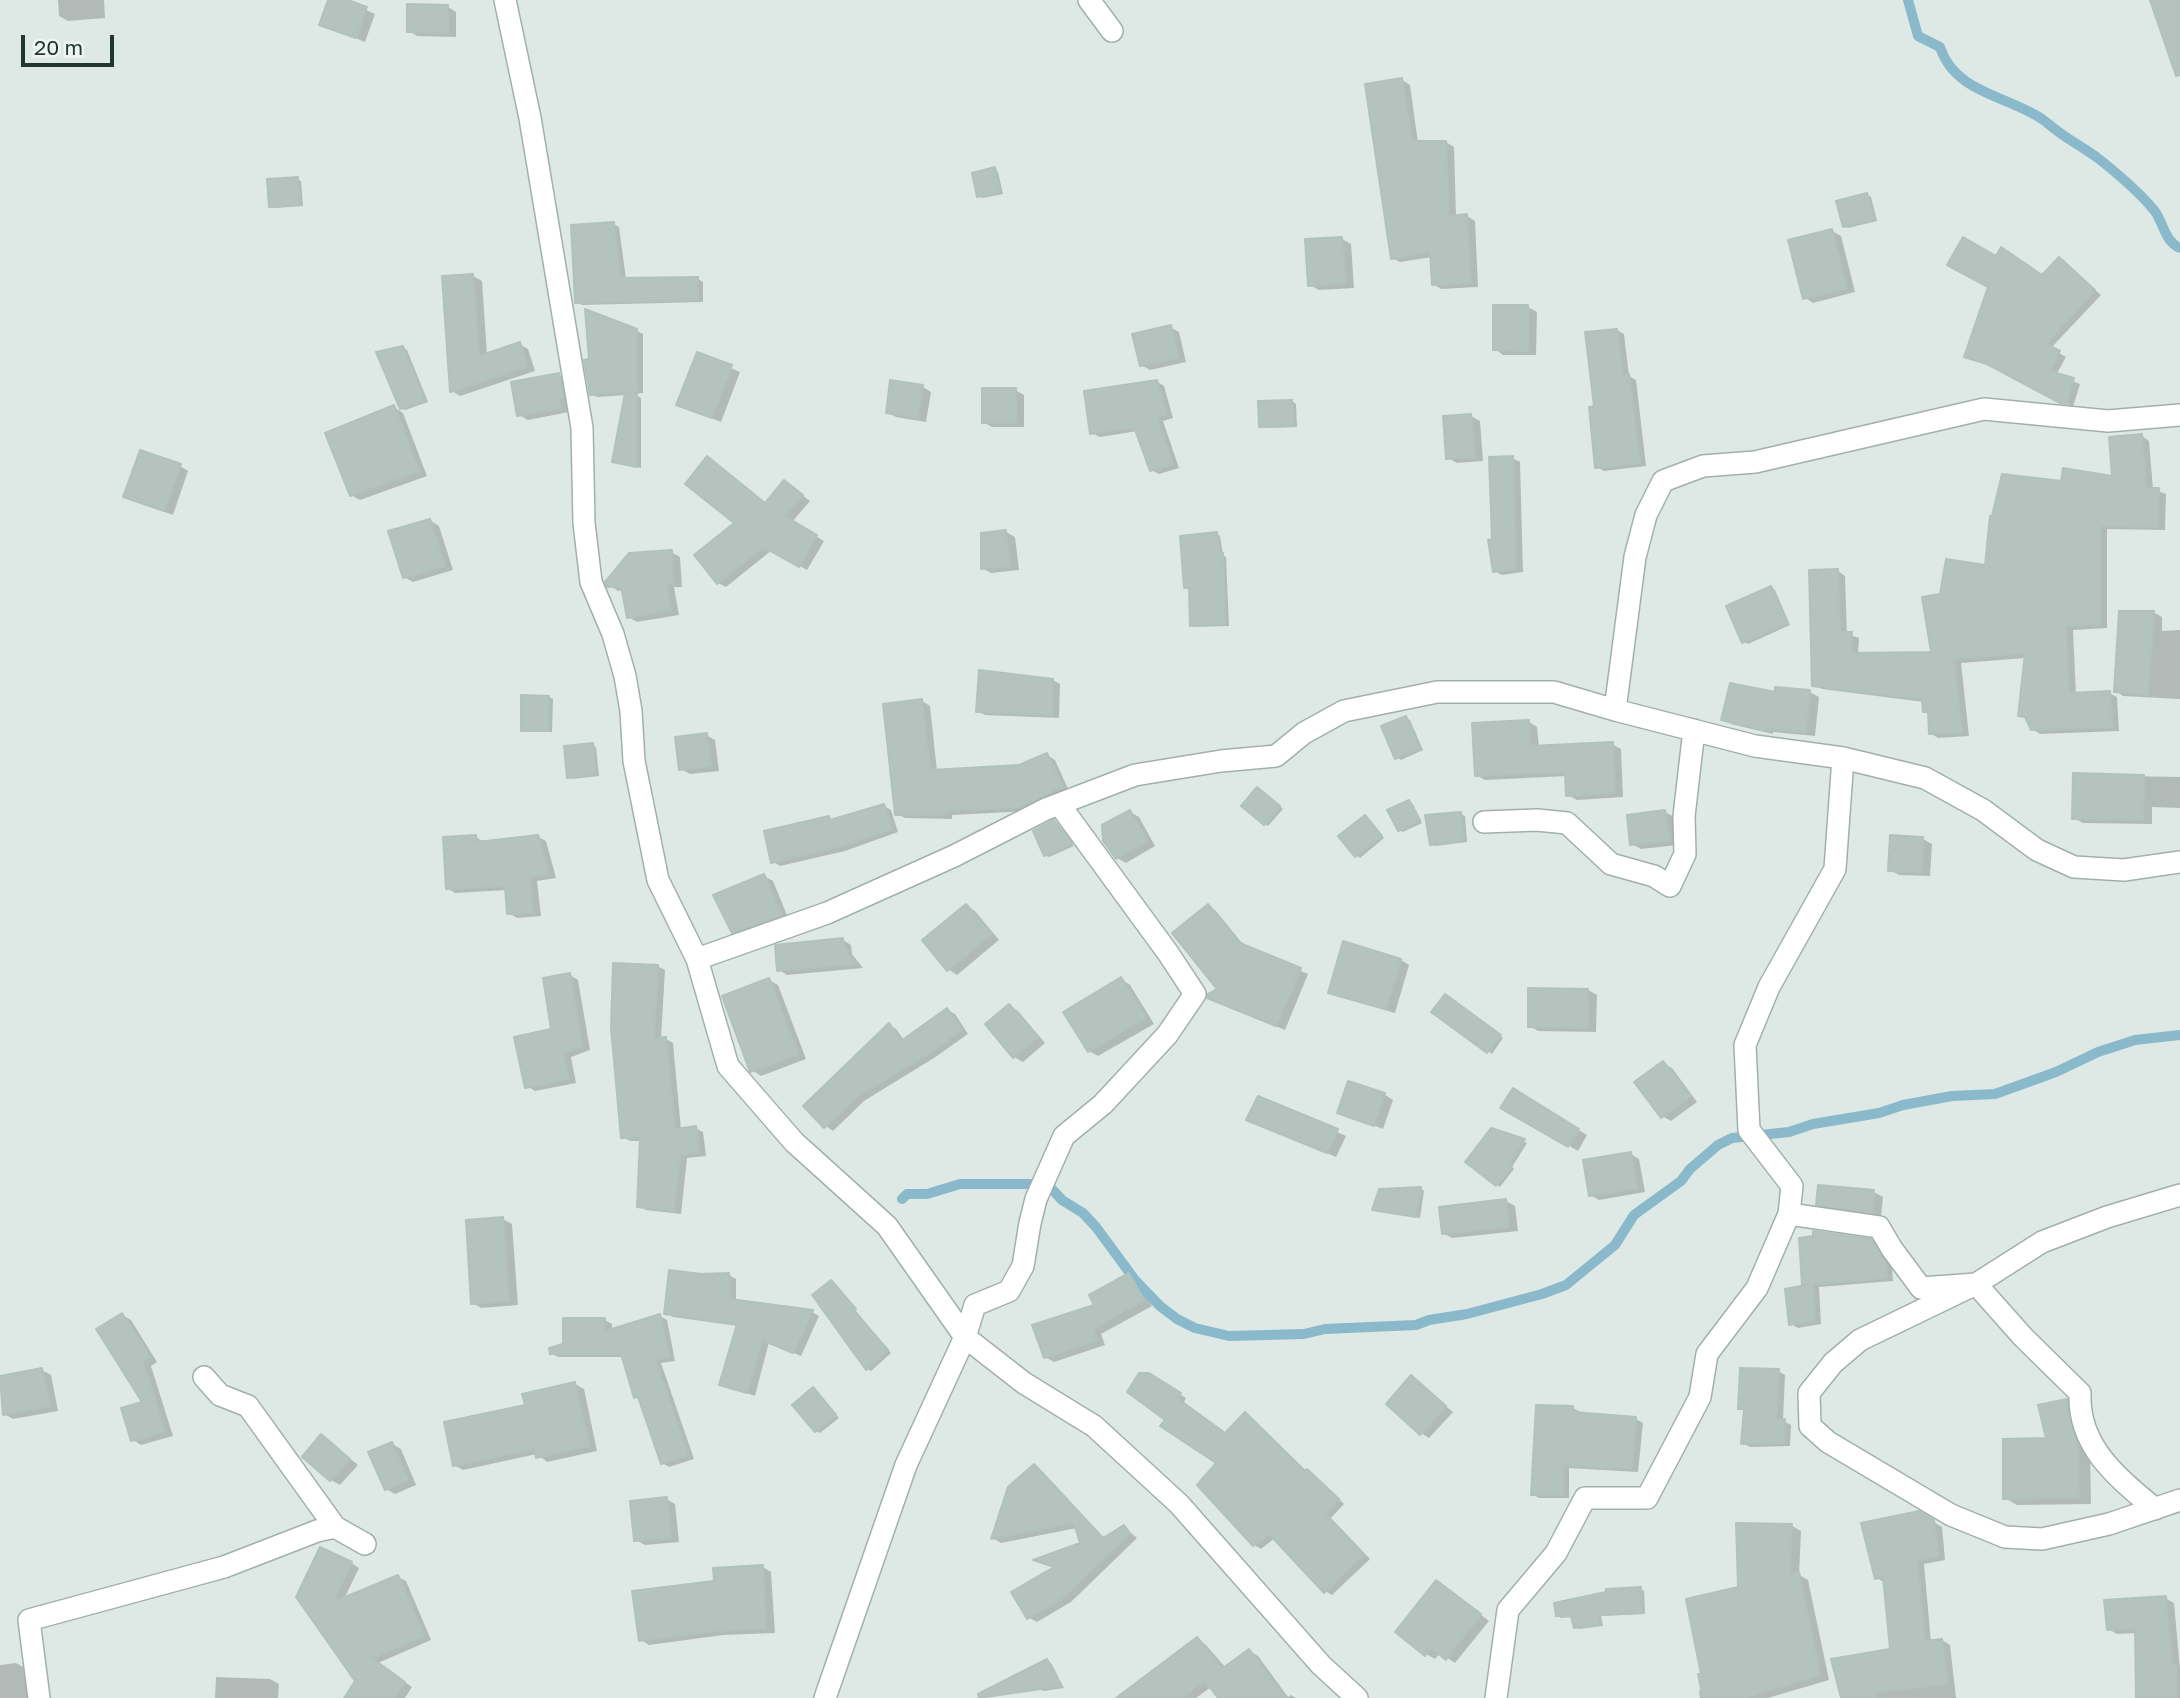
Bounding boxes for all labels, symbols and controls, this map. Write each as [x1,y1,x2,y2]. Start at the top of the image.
scale bar [24,21,117,65]
text: 20 m [34,34,83,60]

